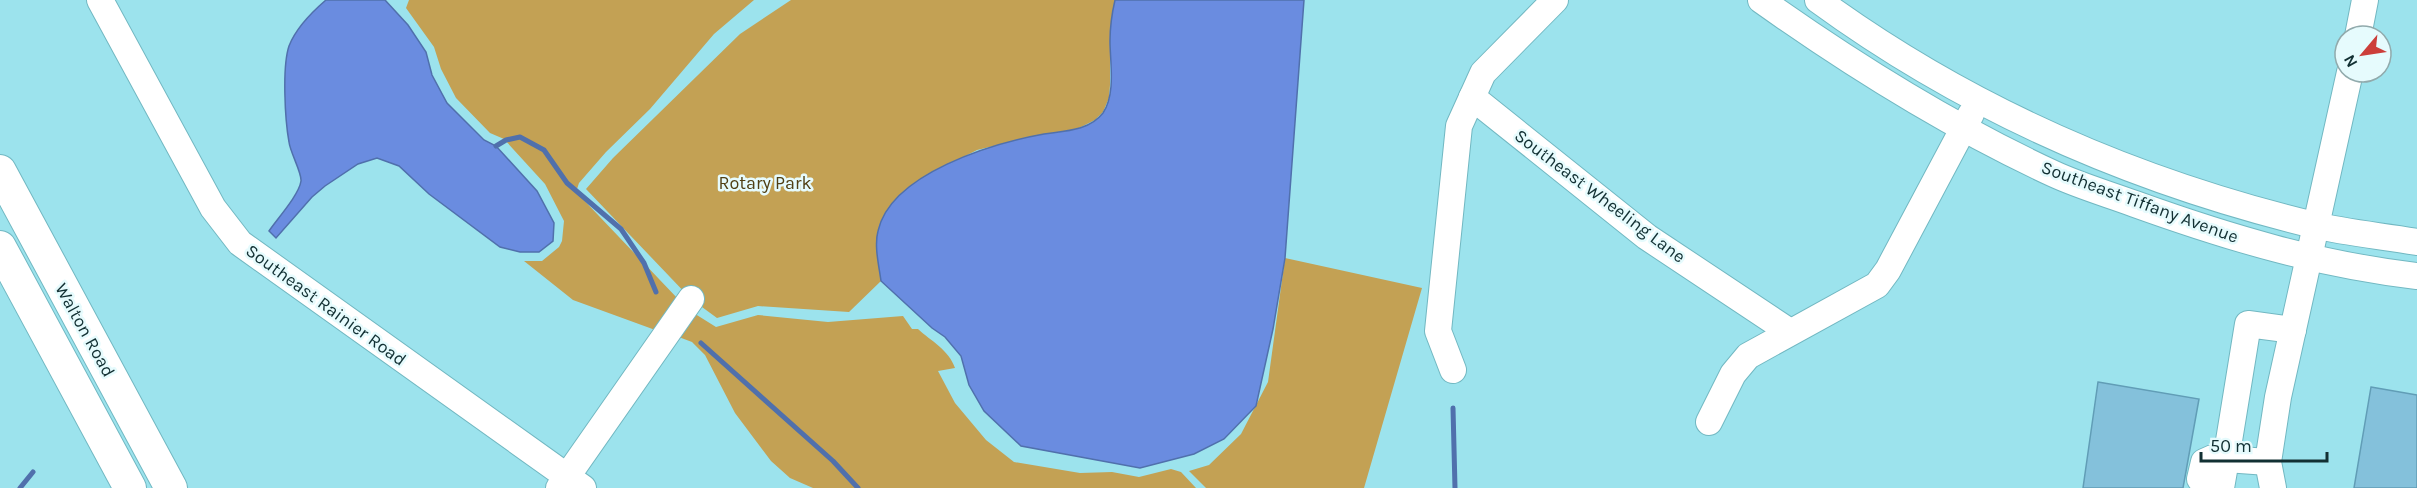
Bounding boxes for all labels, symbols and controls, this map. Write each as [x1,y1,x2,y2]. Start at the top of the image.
north arrow [2333,24,2393,84]
text: N [2339,51,2361,71]
street label: Southeast Wheeling Lane [1510,124,1690,268]
street label: Southeast Tiffany Avenue [2038,156,2242,248]
park label: Rotary Park [718,172,812,194]
street label: Southeast Rainier Road [242,239,410,371]
street label: Walton Road [50,279,120,381]
scale bar [2201,425,2327,463]
text: 50 m [2210,435,2252,457]

